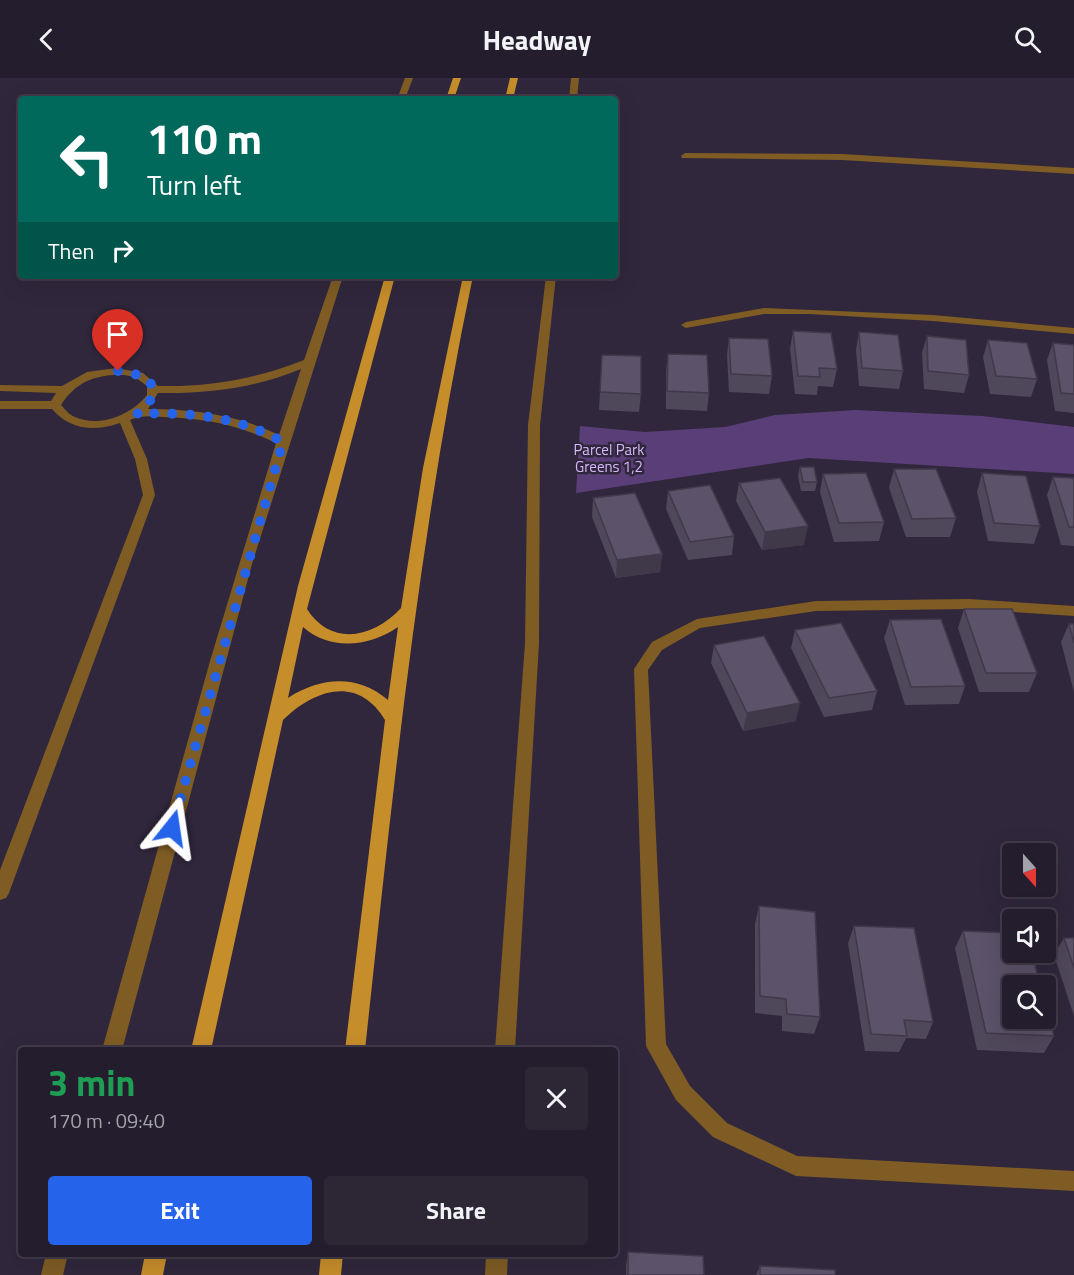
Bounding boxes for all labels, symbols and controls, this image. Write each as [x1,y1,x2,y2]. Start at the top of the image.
text: Headway [483,19,591,60]
icon: back [30,23,63,56]
icon: search [1011,23,1044,56]
text: 110 m [147,106,262,170]
icon: left [48,120,126,198]
text: Turn left [147,164,241,205]
text: Then [48,234,94,268]
icon: right [106,234,139,267]
pin [92,309,143,371]
icon: arrive [101,318,134,351]
park label: Parcel Park Greens 1,2 [574,438,644,478]
position arrow [140,796,204,860]
north arrow [1002,843,1056,897]
map controls [1002,843,1056,1029]
button: sound [1002,909,1056,963]
button: search [1002,975,1056,1029]
text: 3 min [48,1055,135,1110]
button: close [525,1067,588,1130]
text: 170 m · 09:40 [48,1105,165,1136]
button: Exit [48,1176,312,1245]
button: Share [324,1176,588,1245]

